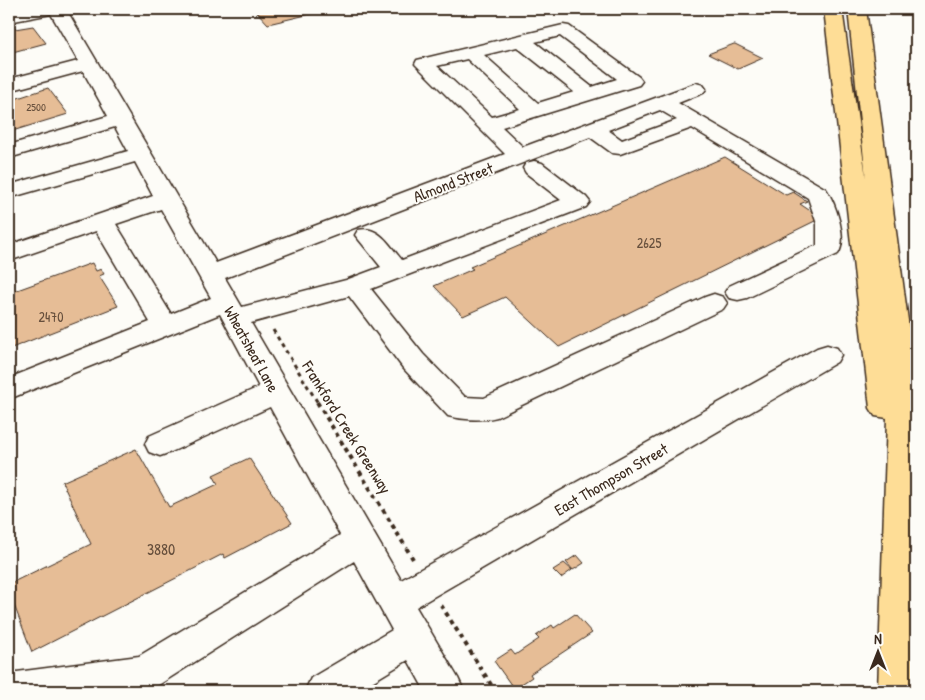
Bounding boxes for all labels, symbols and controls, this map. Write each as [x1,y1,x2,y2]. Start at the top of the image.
house number: 2500 [26,100,46,114]
street label: Almond Street [410,157,497,207]
house number: 2625 [637,233,661,252]
street label: Wheatsheaf Lane [219,302,285,397]
house number: 2470 [38,307,64,326]
street label: Frankford Creek Greenway [297,356,397,498]
street label: East Thompson Street [550,437,672,520]
house number: 3880 [147,538,175,560]
north arrow [852,628,902,678]
text: N [874,629,882,648]

